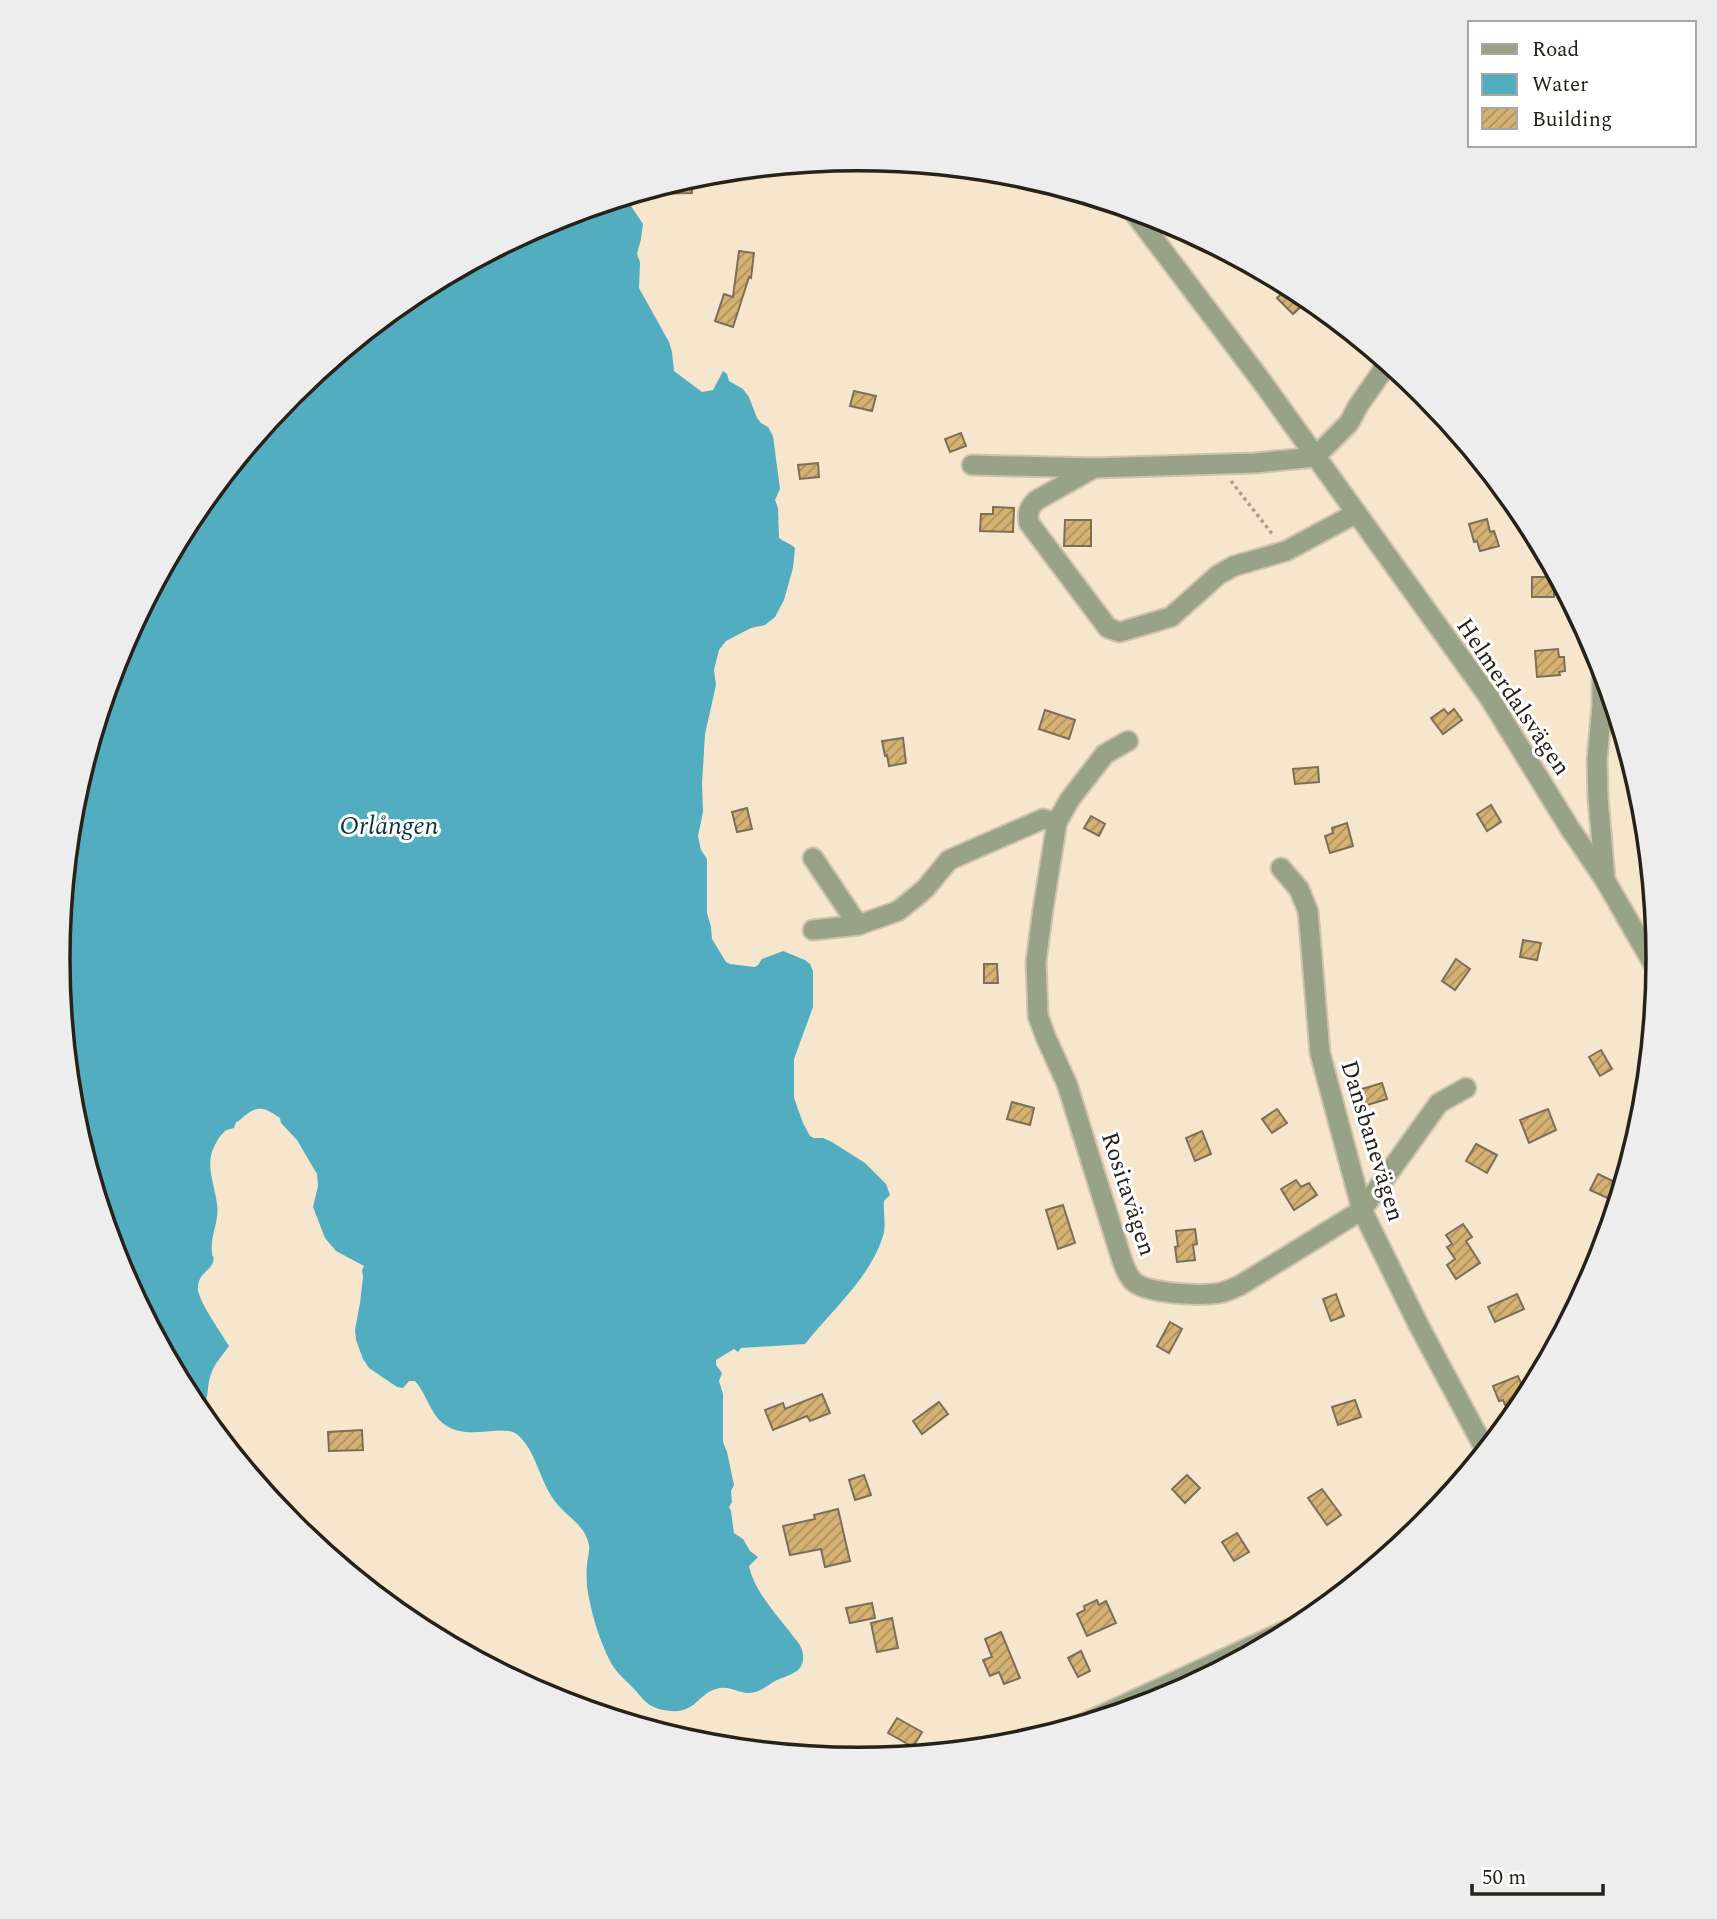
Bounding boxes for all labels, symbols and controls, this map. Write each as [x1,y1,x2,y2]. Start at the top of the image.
legend [1468,21,1696,147]
text: Road [1532,34,1579,66]
text: Water [1532,69,1588,101]
text: Building [1532,104,1612,136]
street label: Helmerdalsvägen [1447,611,1579,783]
water label: Orlången [339,806,439,846]
street label: Dansbanevägen [1330,1056,1414,1226]
street label: Rositavägen [1091,1127,1165,1261]
scale bar [1472,1853,1603,1897]
text: 50 m [1482,1862,1526,1894]

